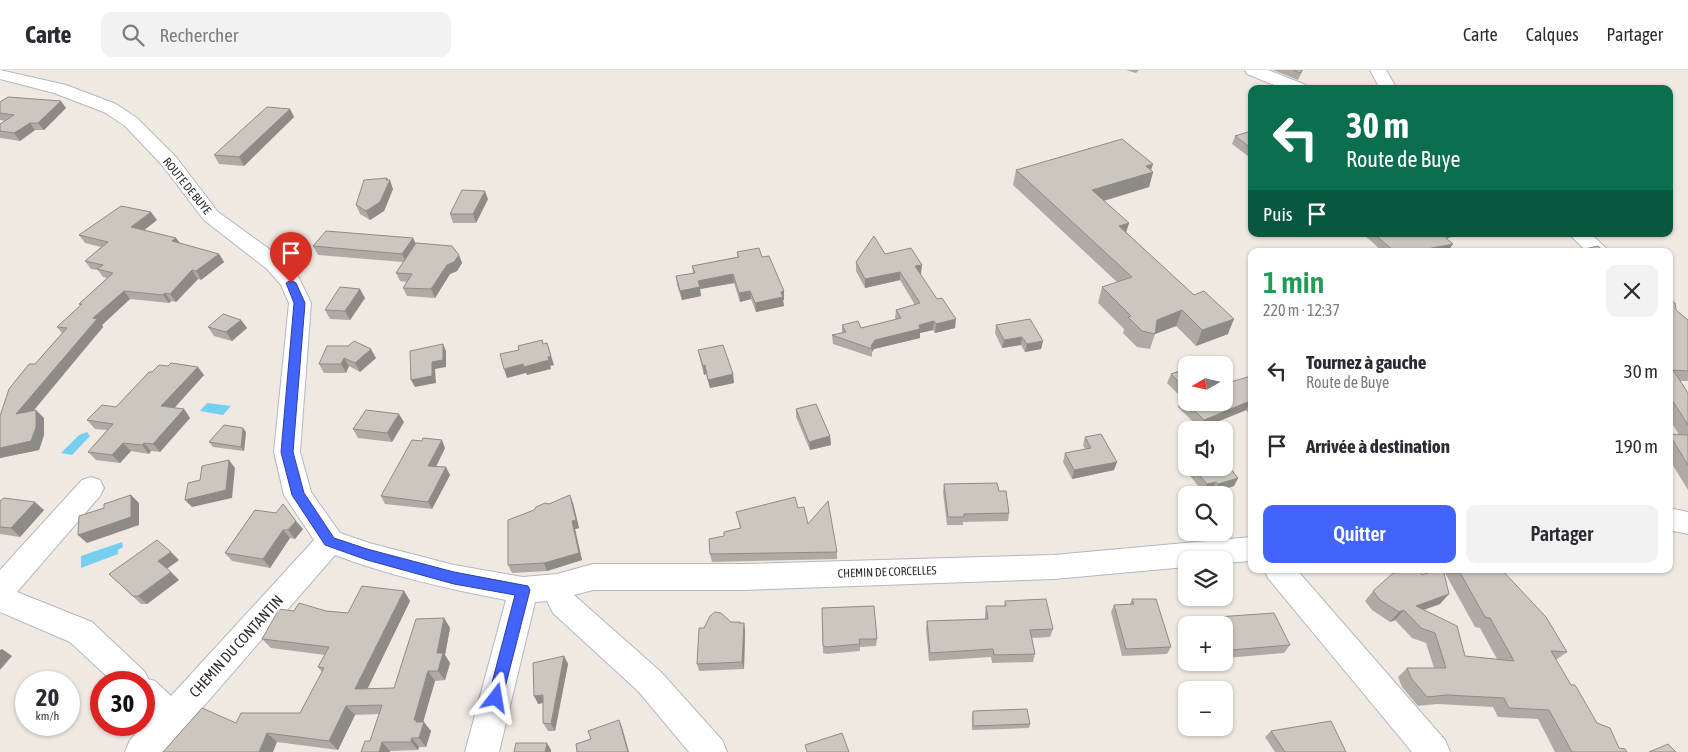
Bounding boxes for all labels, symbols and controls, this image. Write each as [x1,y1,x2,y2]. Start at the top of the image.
search box [101,12,451,57]
text: Carte [25,21,71,48]
icon: search [119,21,147,49]
text: Rechercher [159,24,238,46]
text: Carte [1463,24,1498,45]
text: Calques [1526,24,1579,45]
text: Partager [1607,24,1663,45]
icon: left [1263,105,1328,170]
text: 30 m [1346,105,1409,145]
text: Route de Buye [1346,146,1460,172]
street label: ROUTE DE BUYE [160,155,214,217]
icon: arrive [1303,200,1331,228]
text: Puis [1263,203,1293,225]
pin [270,232,312,283]
icon: arrive [277,239,305,267]
text: 1 min [1263,265,1324,299]
button: close [1606,265,1658,317]
text: 220 m · 12:37 [1263,301,1340,319]
text: Tournez à gauche [1306,351,1426,373]
north arrow [1178,356,1232,411]
map controls [1178,356,1233,736]
icon: left [1263,357,1291,385]
text: 30 m [1624,360,1658,382]
text: Route de Buye [1306,373,1389,391]
button: sound [1178,421,1233,476]
icon: arrive [1263,432,1291,460]
text: Arrivée à destination [1306,435,1450,457]
text: 190 m [1615,435,1658,457]
button: search [1178,486,1233,541]
button: Quitter [1263,505,1456,563]
button: Partager [1466,505,1658,563]
button: layers [1178,551,1233,606]
street label: CHEMIN DE CORCELLES [837,563,937,581]
street label: CHEMIN DU CONTANTIN [186,591,286,701]
button: + [1178,616,1233,671]
speed limit sign: 30 [90,671,155,736]
position arrow [469,671,521,723]
button: − [1178,681,1233,736]
text: 20 [36,683,59,711]
text: km/h [36,709,59,723]

